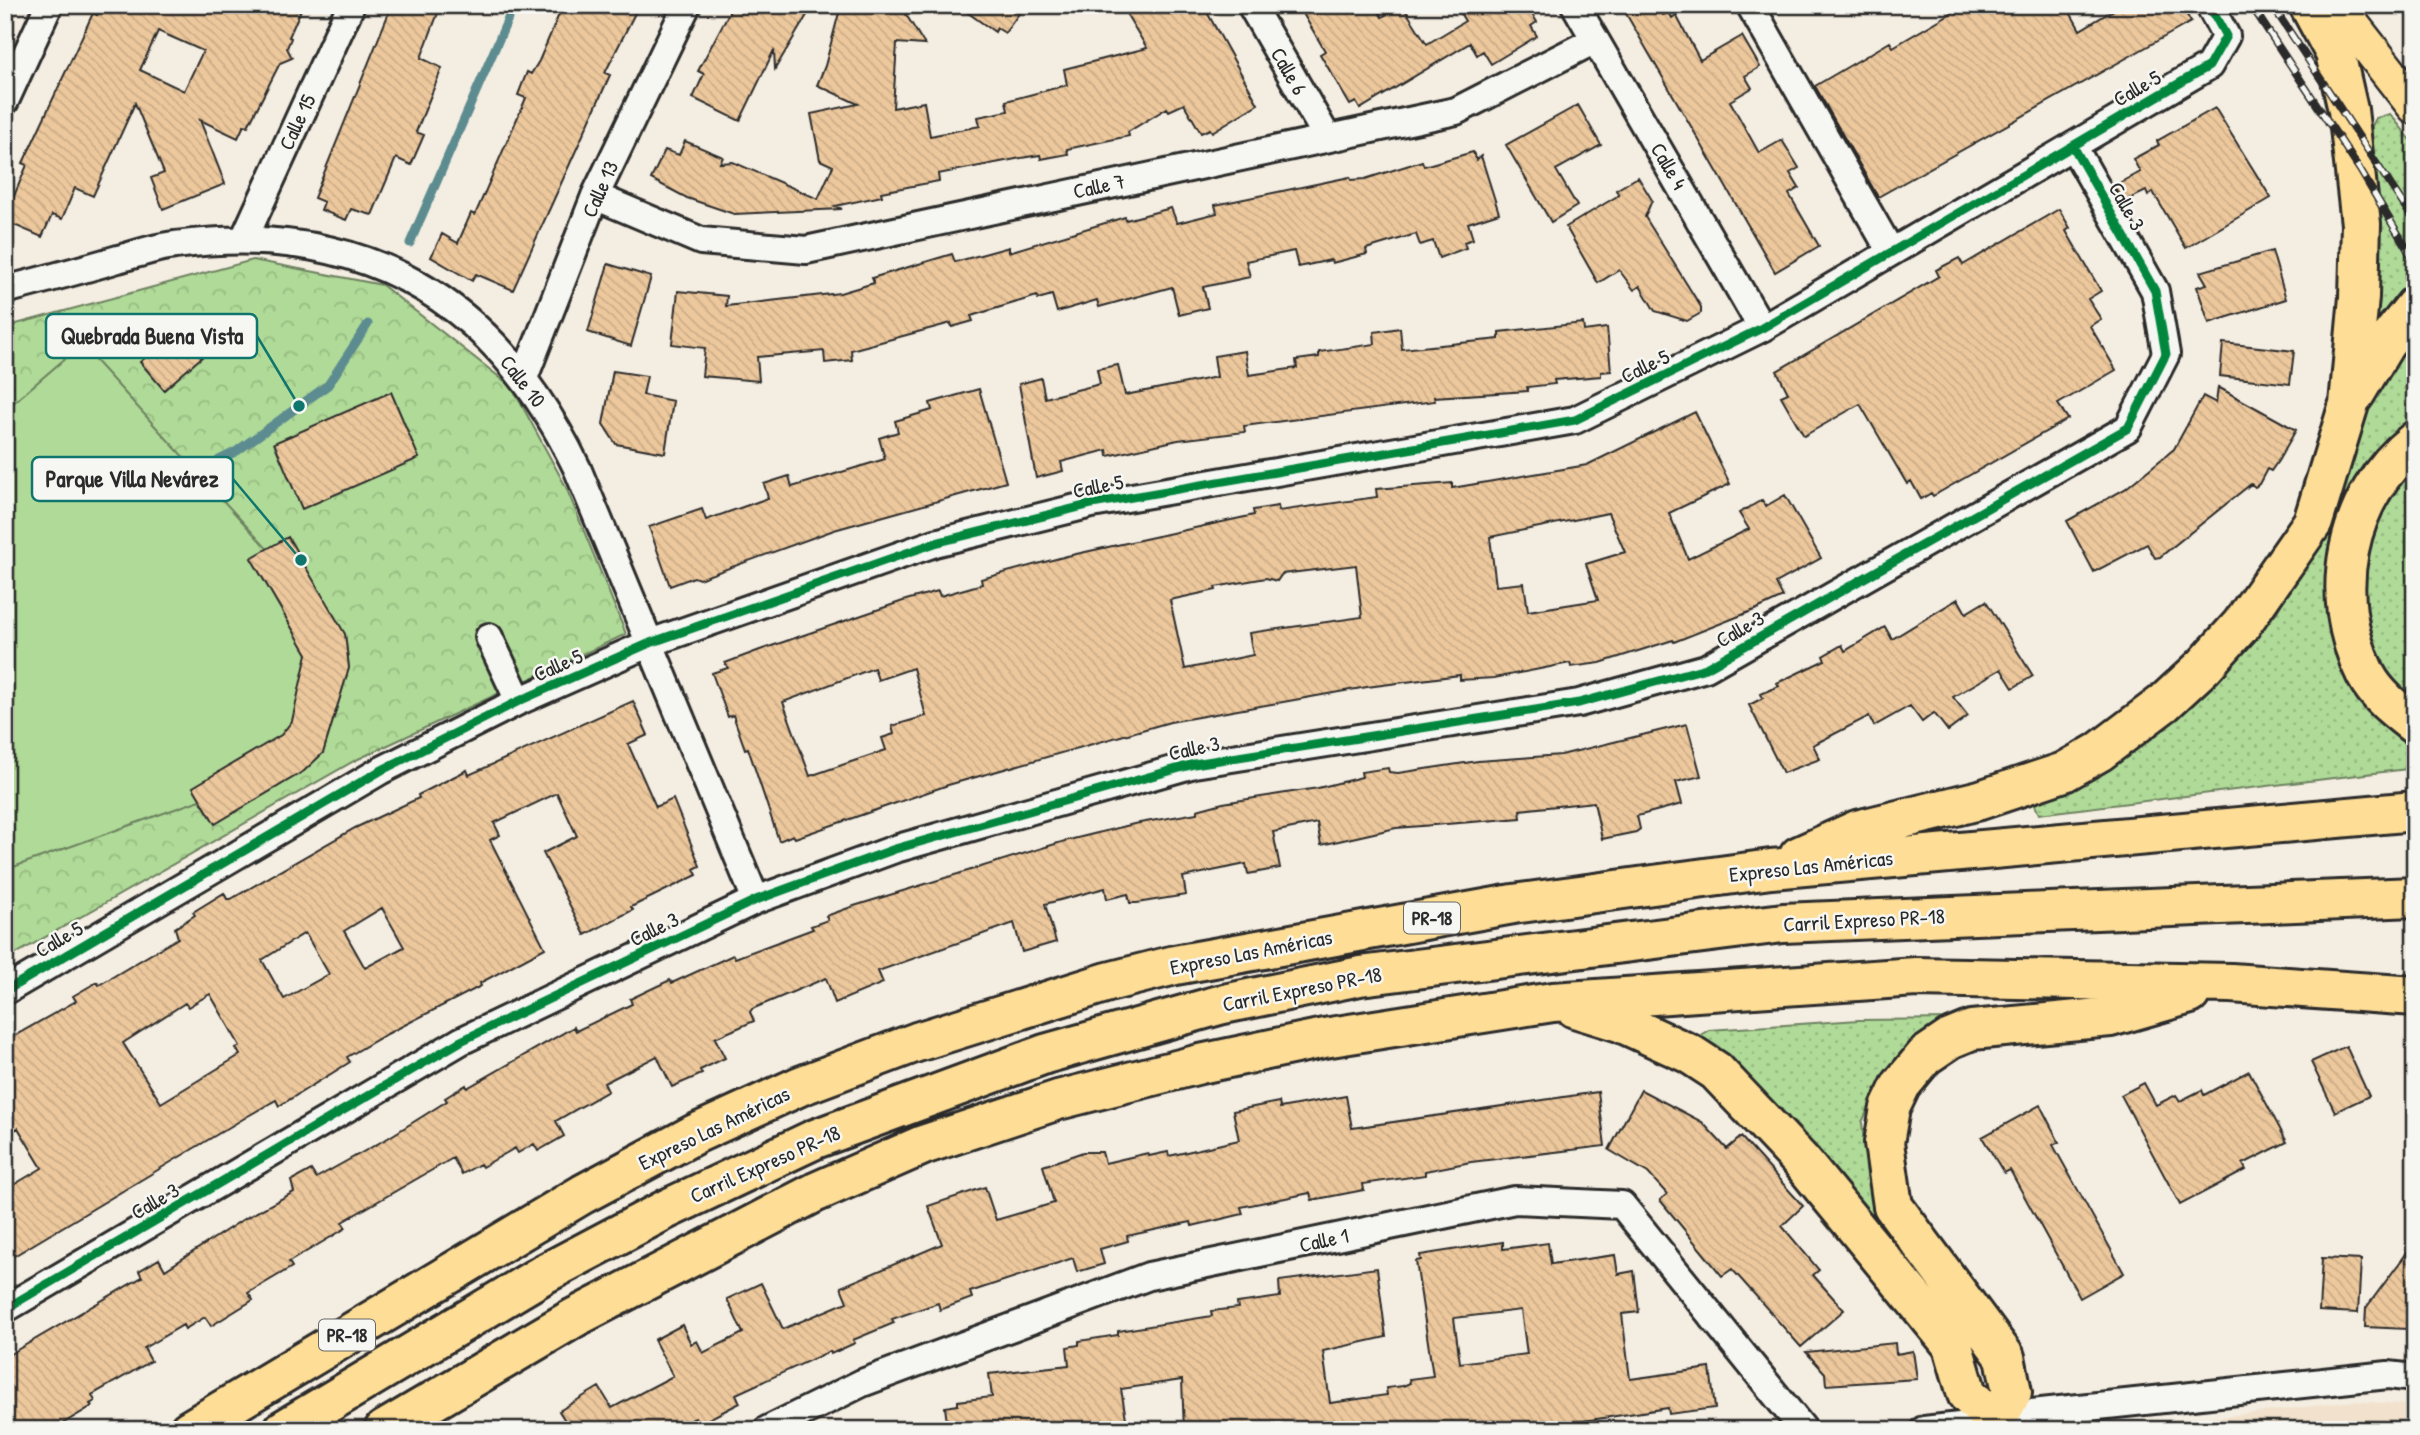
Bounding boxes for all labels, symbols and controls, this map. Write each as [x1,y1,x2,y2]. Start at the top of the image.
street label: Calle 6 [1264,42,1314,100]
street label: Calle 5 [2108,63,2166,113]
street label: Calle 15 [271,89,323,155]
street label: Calle 4 [1644,137,1694,195]
street label: Calle 13 [575,156,625,222]
street label: Calle 7 [1070,166,1128,206]
street label: Calle 3 [2102,176,2152,236]
callout: Quebrada Buena Vista [46,314,257,358]
text: Quebrada Buena Vista [61,320,243,351]
street label: Calle 5 [1616,342,1674,390]
street label: Calle 10 [493,349,553,413]
callout: Parque Villa Nevárez [32,457,233,501]
text: Parque Villa Nevárez [46,463,219,495]
street label: Calle 5 [1070,467,1126,505]
street label: Calle 3 [1710,604,1770,654]
street label: Calle 5 [529,641,587,689]
street label: Calle 3 [1166,728,1222,768]
street label: Expreso Las Américas [1728,843,1894,889]
street label: Carril Expreso PR-18 [1783,901,1945,939]
road number: PR-18 [1404,902,1460,934]
street label: Calle 3 [625,905,683,953]
street label: Calle 5 [30,914,88,964]
street label: Expreso Las Américas [1167,922,1335,982]
street label: Carril Expreso PR-18 [1220,959,1384,1019]
street label: Expreso Las Américas [634,1079,794,1177]
street label: Carril Expreso PR-18 [685,1118,845,1210]
street label: Calle 3 [125,1176,185,1226]
street label: Calle 1 [1297,1221,1351,1259]
road number: PR-18 [319,1320,375,1350]

